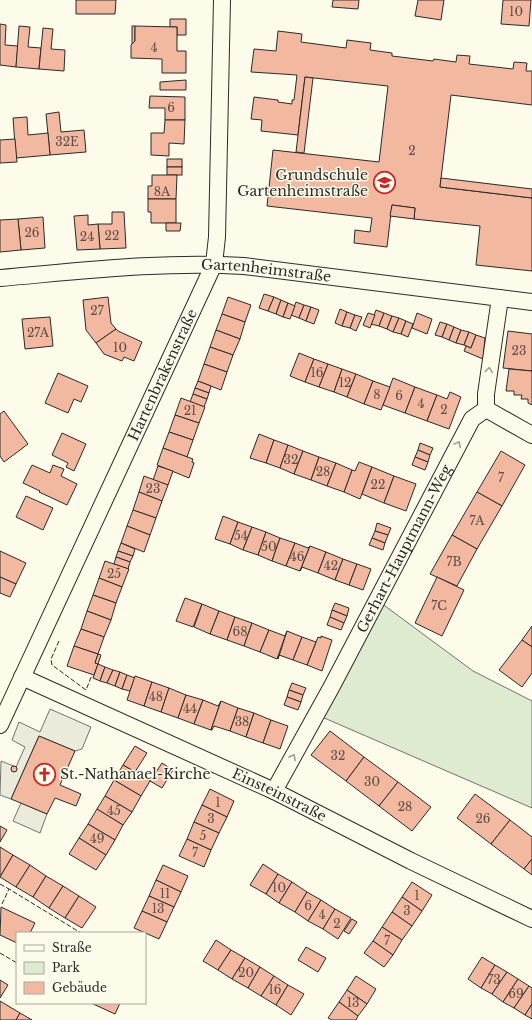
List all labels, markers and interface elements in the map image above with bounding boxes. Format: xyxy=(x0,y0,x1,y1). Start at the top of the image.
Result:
house number: 10 xyxy=(509,4,523,19)
house number: 4 xyxy=(150,40,158,55)
house number: 6 xyxy=(167,100,175,115)
house number: 32E xyxy=(55,134,79,149)
house number: 2 xyxy=(408,143,416,158)
place label: Grundschule Gartenheimstraße xyxy=(237,166,368,200)
school or university icon: Grundschule Gartenheimstraße xyxy=(371,170,397,196)
house number: 8A xyxy=(154,184,171,199)
house number: 26 xyxy=(24,225,40,240)
house number: 22 xyxy=(105,228,119,243)
house number: 24 xyxy=(80,229,94,244)
street label: Gartenheimstraße xyxy=(201,256,332,286)
house number: 27 xyxy=(90,303,105,318)
street label: Hartenbrakenstraße xyxy=(124,306,201,444)
house number: 27A xyxy=(27,325,50,340)
house number: 10 xyxy=(113,340,127,355)
house number: 23 xyxy=(512,343,526,358)
house number: 16 xyxy=(310,365,324,380)
one-way arrow xyxy=(484,367,493,373)
house number: 12 xyxy=(339,375,351,390)
house number: 8 xyxy=(373,387,381,402)
house number: 6 xyxy=(395,388,403,403)
house number: 4 xyxy=(417,396,425,411)
house number: 2 xyxy=(440,402,448,417)
house number: 21 xyxy=(184,403,196,418)
one-way arrow xyxy=(454,441,461,448)
house number: 32 xyxy=(284,452,298,467)
street label: Gerhart-Hauptmann-Weg xyxy=(353,461,456,636)
house number: 28 xyxy=(316,464,330,479)
house number: 7 xyxy=(498,470,505,485)
house number: 22 xyxy=(371,477,385,492)
house number: 23 xyxy=(146,481,160,496)
house number: 7A xyxy=(470,513,485,528)
house number: 54 xyxy=(234,528,248,543)
house number: 50 xyxy=(261,539,277,554)
house number: 46 xyxy=(290,549,305,564)
house number: 7B xyxy=(446,554,462,569)
house number: 42 xyxy=(324,558,338,573)
house number: 25 xyxy=(107,566,121,581)
house number: 7C xyxy=(431,598,447,613)
house number: 68 xyxy=(233,624,248,639)
house number: 48 xyxy=(149,689,163,704)
house number: 44 xyxy=(183,701,197,716)
house number: 38 xyxy=(235,714,249,729)
house number: 32 xyxy=(331,748,345,763)
one-way arrow xyxy=(288,754,295,761)
church icon: St.-Nathanael-Kirche xyxy=(31,761,57,787)
street label: Einsteinstraße xyxy=(229,764,329,825)
place label: St.-Nathanael-Kirche xyxy=(60,765,211,783)
house number: 30 xyxy=(364,774,380,789)
house number: 1 xyxy=(215,795,221,810)
house number: 28 xyxy=(398,799,412,814)
house number: 45 xyxy=(107,803,121,818)
house number: 3 xyxy=(207,811,215,826)
house number: 26 xyxy=(475,811,491,826)
house number: 5 xyxy=(200,828,207,843)
house number: 49 xyxy=(90,831,104,846)
house number: 7 xyxy=(192,845,199,860)
house number: 10 xyxy=(272,880,286,895)
house number: 11 xyxy=(160,886,170,901)
house number: 1 xyxy=(414,888,420,903)
house number: 6 xyxy=(304,898,312,913)
house number: 13 xyxy=(152,901,164,916)
house number: 3 xyxy=(403,903,411,918)
house number: 4 xyxy=(318,907,326,922)
house number: 2 xyxy=(333,916,341,931)
legend xyxy=(16,932,146,1004)
house number: 7 xyxy=(384,933,391,948)
text: Straße xyxy=(52,940,92,955)
text: Park xyxy=(52,960,80,975)
house number: 20 xyxy=(238,965,254,980)
house number: 73 xyxy=(487,972,501,987)
text: Gebäude xyxy=(52,980,107,995)
house number: 16 xyxy=(268,982,282,997)
house number: 69 xyxy=(508,986,524,1001)
house number: 13 xyxy=(347,995,359,1010)

